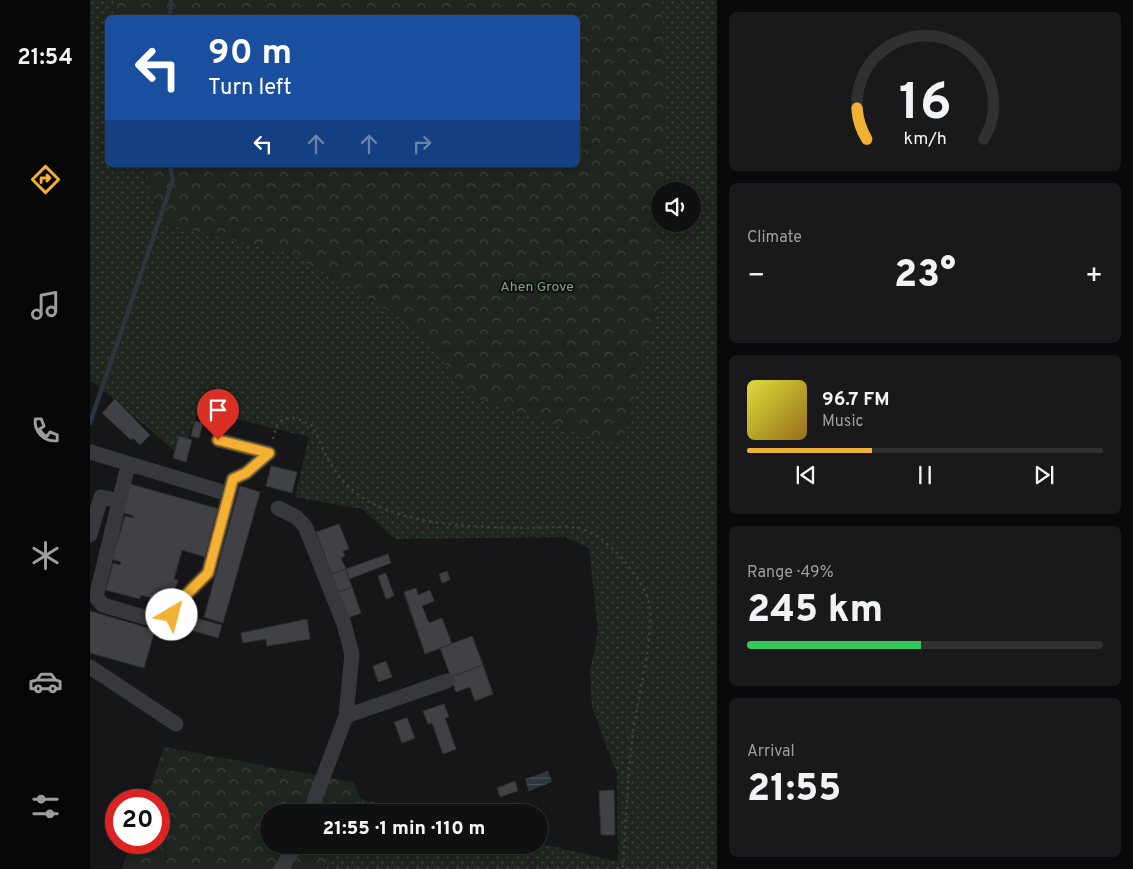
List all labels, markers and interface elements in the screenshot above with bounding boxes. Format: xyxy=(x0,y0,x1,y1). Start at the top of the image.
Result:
text: 90 m xyxy=(208,32,292,76)
icon: left xyxy=(125,35,190,100)
text: 21:54 xyxy=(17,45,73,72)
text: 16 xyxy=(899,72,951,138)
text: Turn left xyxy=(208,75,291,102)
text: km/h xyxy=(903,128,947,151)
icon: left xyxy=(249,130,277,158)
icon: ahead xyxy=(302,130,330,158)
icon: ahead xyxy=(355,130,383,158)
icon: right xyxy=(408,130,436,158)
icon: directions xyxy=(28,162,63,197)
map controls xyxy=(651,182,701,232)
button: sound xyxy=(651,182,701,232)
text: Climate xyxy=(747,228,802,248)
text: 23° xyxy=(894,252,956,301)
text: − xyxy=(747,259,765,295)
text: + xyxy=(1085,259,1103,295)
park label: Ahen Grove xyxy=(500,279,574,296)
icon: music xyxy=(28,288,63,323)
text: 96.7 FM xyxy=(822,388,890,412)
pin xyxy=(197,389,239,440)
icon: arrive xyxy=(204,396,232,424)
text: Music xyxy=(822,412,863,432)
icon: phone xyxy=(28,413,63,448)
icon: previous xyxy=(792,461,820,489)
icon: pause xyxy=(911,461,939,489)
icon: next xyxy=(1030,461,1058,489)
icon: climate xyxy=(28,538,63,573)
text: Range · 49% xyxy=(747,563,834,583)
text: 245 km xyxy=(747,587,883,636)
position arrow xyxy=(145,588,197,640)
icon: car xyxy=(28,664,63,699)
text: Arrival xyxy=(747,742,795,762)
text: 21:55 xyxy=(747,766,841,815)
icon: filters xyxy=(28,789,63,824)
speed limit sign: 20 xyxy=(105,789,170,854)
text: 21:55 · 1 min · 110 m xyxy=(323,817,485,841)

